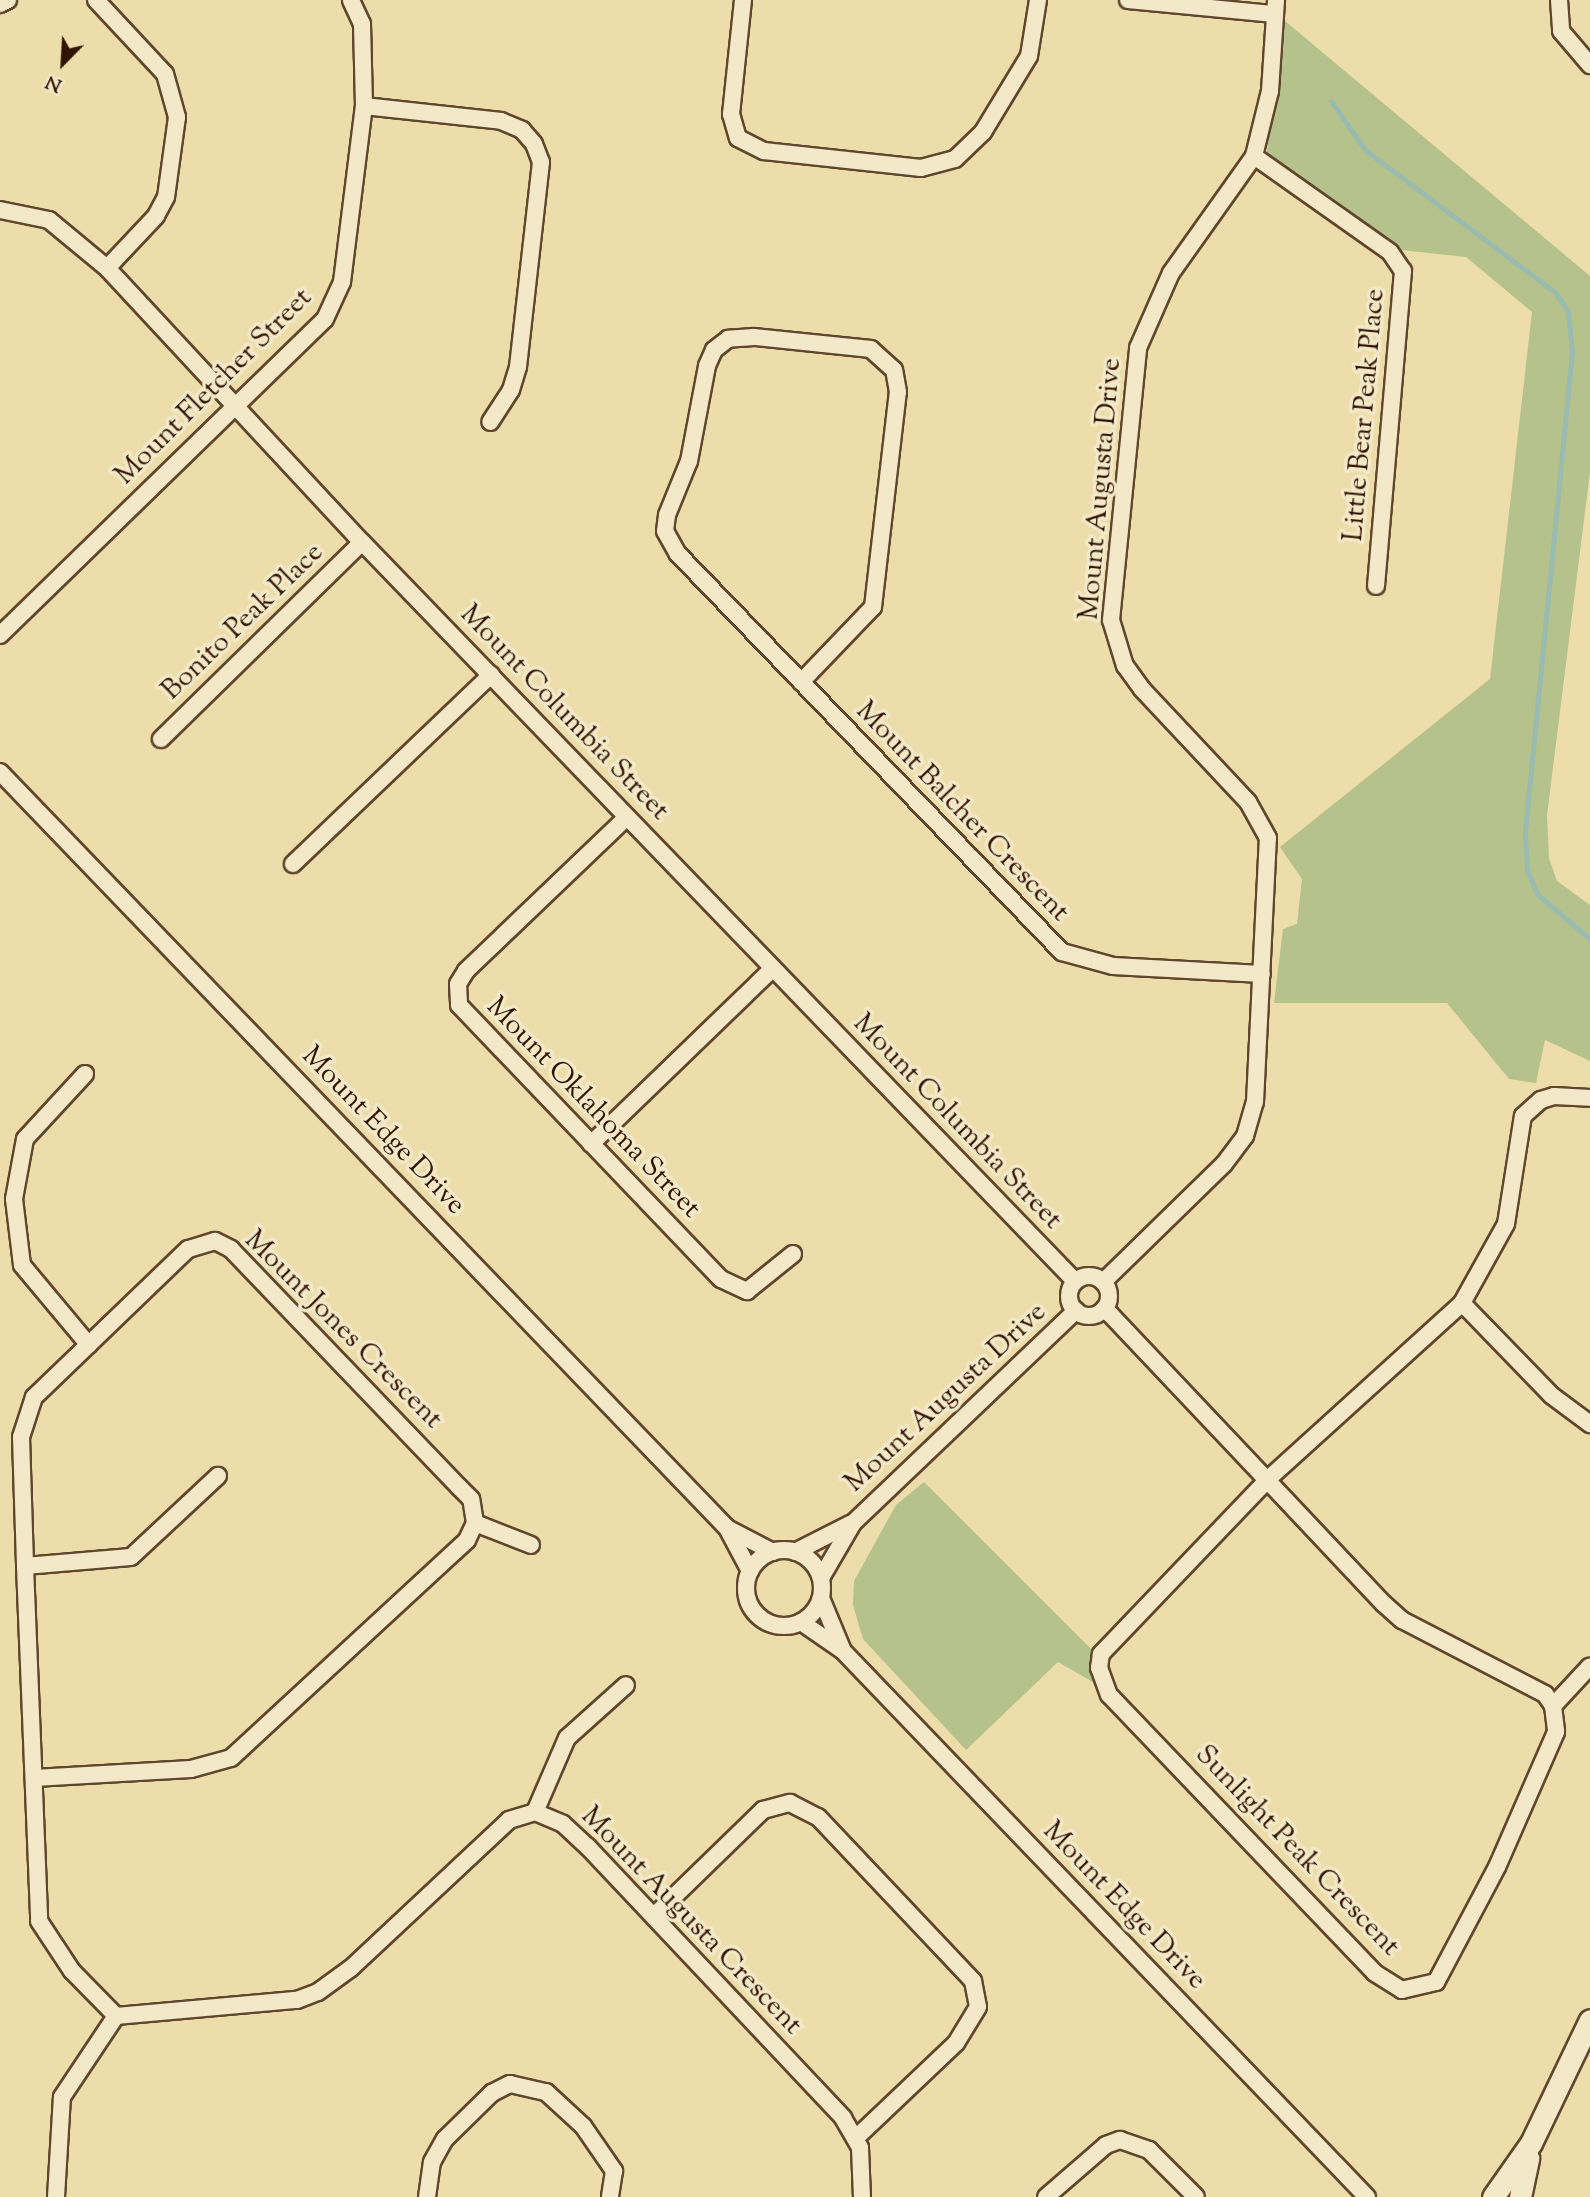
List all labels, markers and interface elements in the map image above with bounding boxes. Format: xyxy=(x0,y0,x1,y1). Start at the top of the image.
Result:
north arrow xyxy=(28,28,98,98)
text: N xyxy=(42,67,67,98)
street label: Mount Fletcher Street xyxy=(109,282,319,492)
street label: Little Bear Peak Place xyxy=(1337,287,1393,543)
street label: Mount Augusta Drive xyxy=(1073,356,1129,622)
street label: Bonito Peak Place xyxy=(155,536,331,708)
street label: Mount Columbia Street xyxy=(452,598,676,828)
street label: Mount Balcher Crescent xyxy=(848,695,1076,929)
street label: Mount Oklahoma Street xyxy=(479,991,707,1225)
street label: Mount Columbia Street xyxy=(845,1007,1069,1237)
street label: Mount Edge Drive xyxy=(294,1040,472,1222)
street label: Mount Jones Crescent xyxy=(237,1224,449,1436)
street label: Mount Augusta Drive xyxy=(838,1296,1054,1500)
street label: Sunlight Peak Crescent xyxy=(1188,1738,1406,1964)
street label: Mount Augusta Crescent xyxy=(573,1800,809,2042)
street label: Mount Edge Drive xyxy=(1035,1815,1213,1997)

